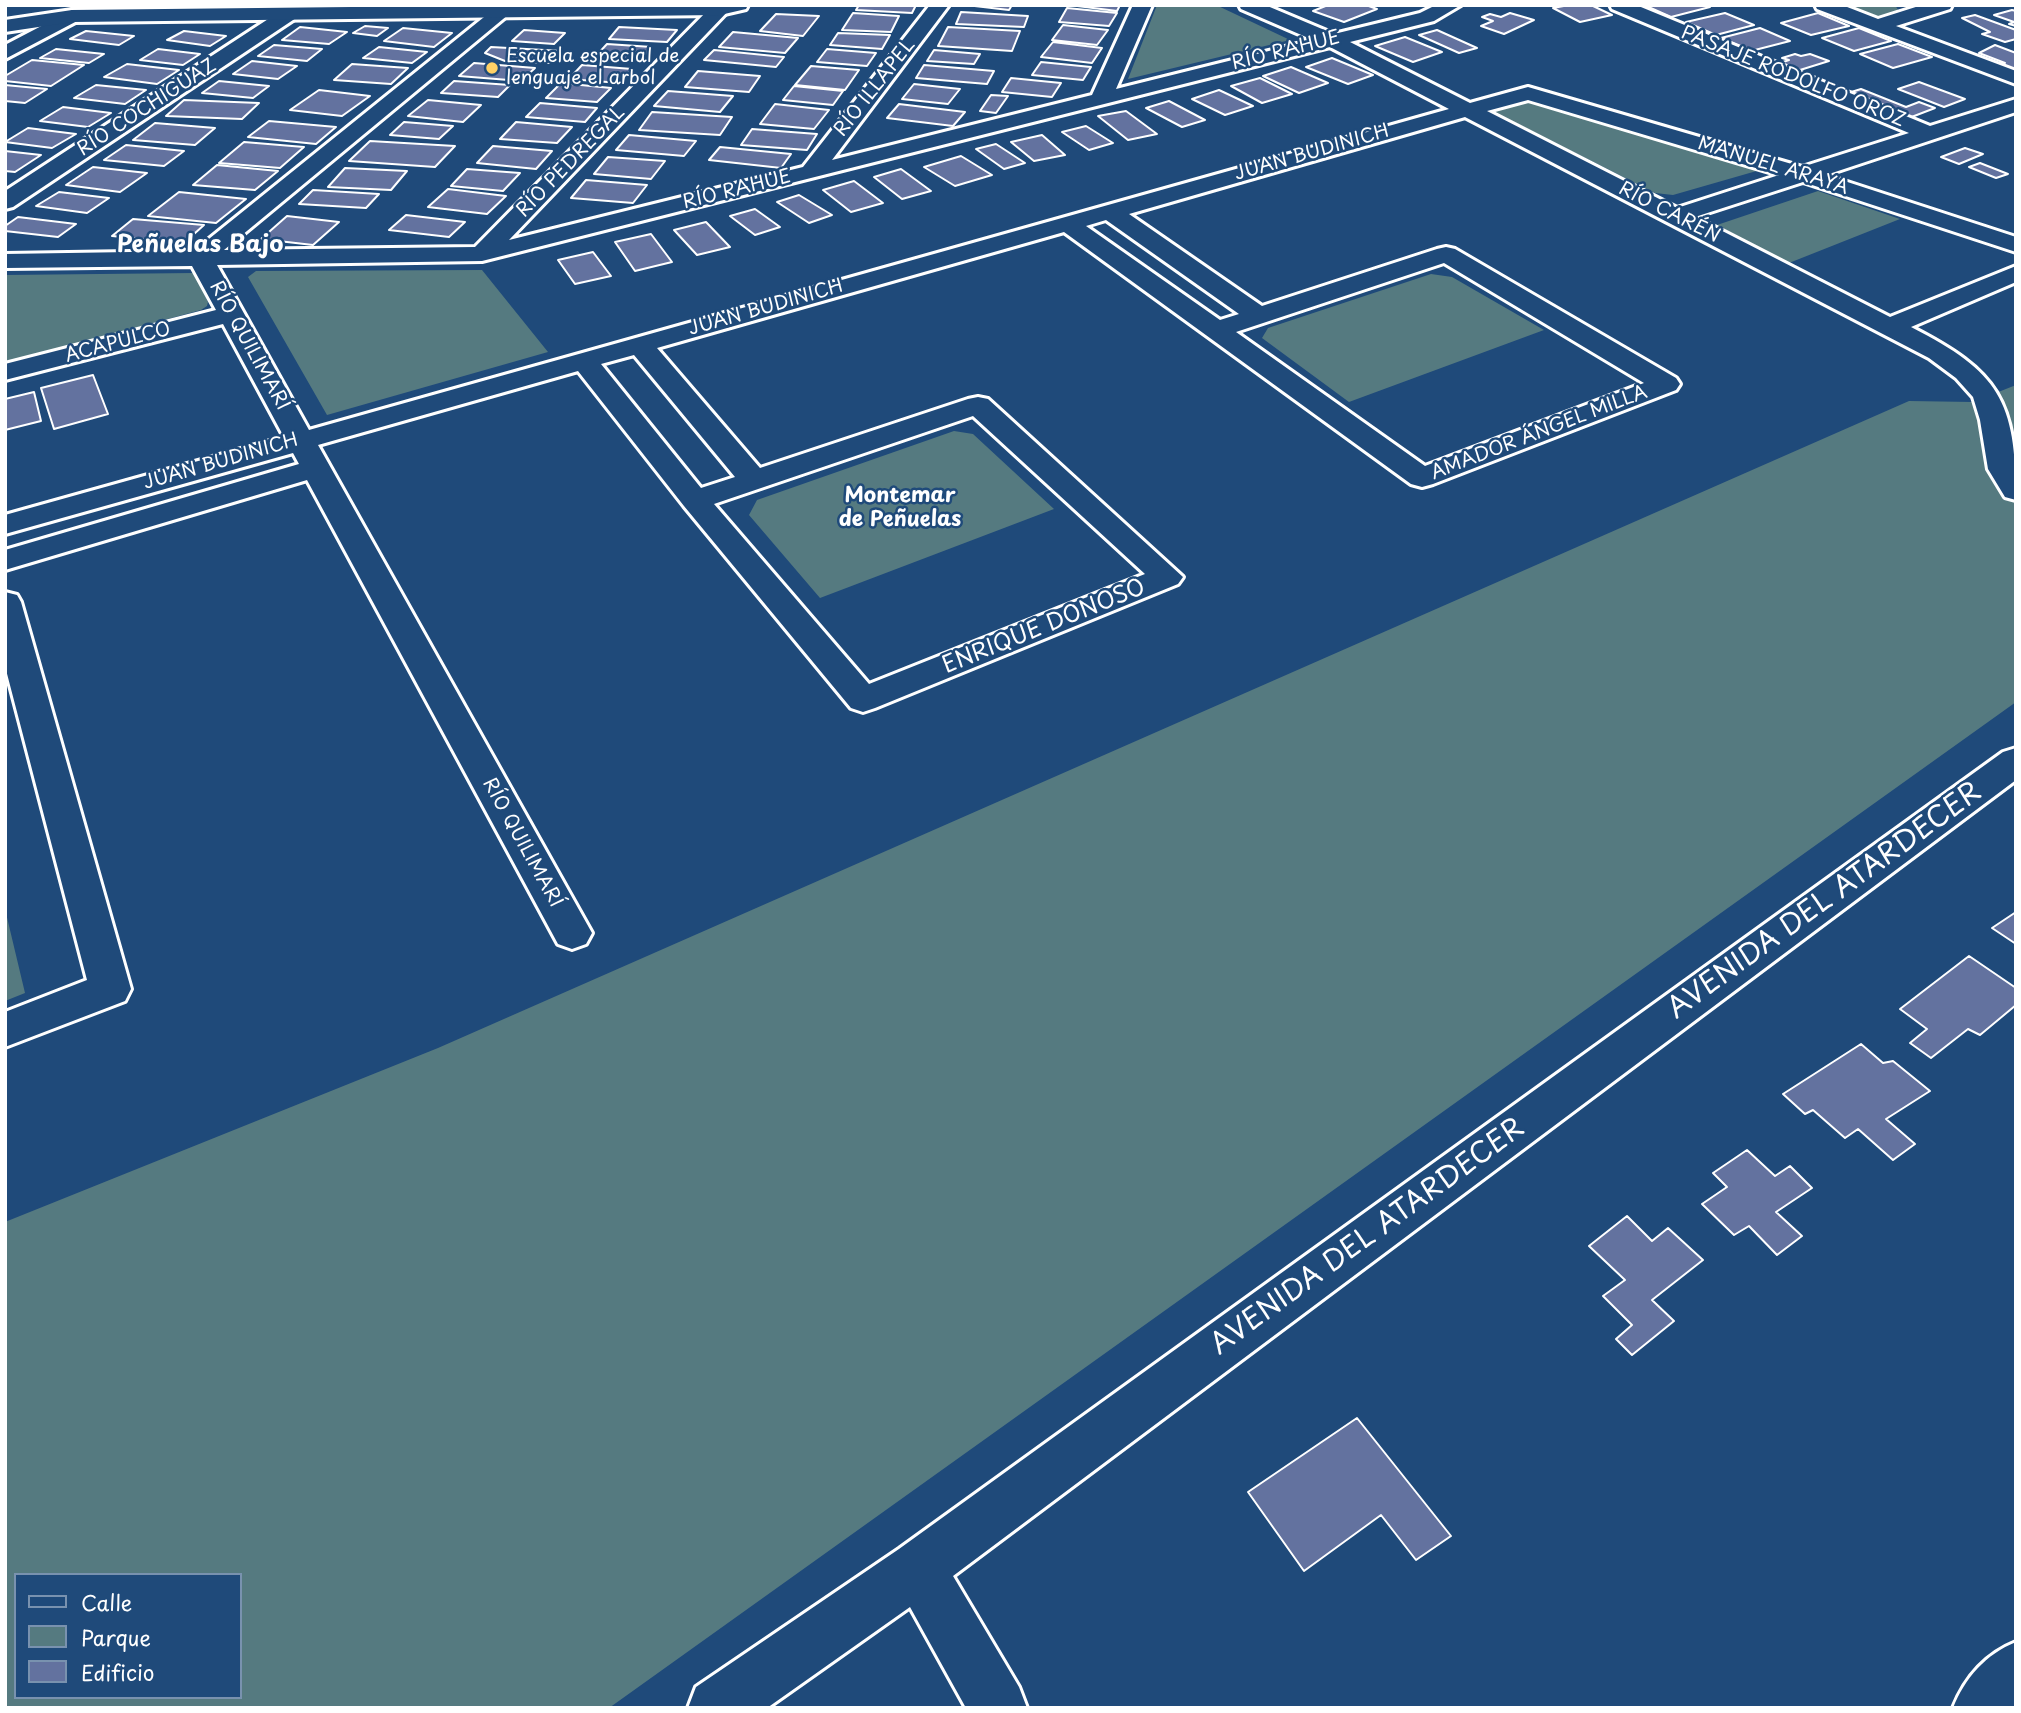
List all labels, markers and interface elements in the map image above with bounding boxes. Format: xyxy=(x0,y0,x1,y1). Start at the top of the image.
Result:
street label: PASAJE RODOLFO OROZ xyxy=(1678,22,1908,132)
street label: RÍO RAHUE xyxy=(1230,27,1342,75)
street label: RÍO ILLAPEL xyxy=(830,35,920,141)
place label: Escuela especial de lenguaje el arbol xyxy=(506,46,679,90)
street label: RÍO COCHIGUAZ xyxy=(73,55,221,161)
marker: Escuela especial de lenguaje el arbol xyxy=(484,60,500,76)
street label: RÍO PEDREGAL xyxy=(512,102,630,222)
street label: JUAN BUDINICH xyxy=(1232,120,1392,186)
street label: MANUEL ARAYA xyxy=(1695,132,1851,200)
street label: RÍO RAHUE xyxy=(681,166,793,214)
street label: RÍO CARÉN xyxy=(1615,178,1723,248)
district label: Peñuelas Bajo xyxy=(117,231,283,259)
street label: JUAN BUDINICH xyxy=(686,275,846,341)
street label: RÍO QUILIMARÍ xyxy=(204,277,294,415)
street label: ACAPULCO xyxy=(63,318,173,368)
street label: AMADOR ÁNGEL MILLA xyxy=(1427,381,1651,485)
street label: JUAN BUDINICH xyxy=(141,429,301,495)
district label: Montemar de Peñuelas xyxy=(839,483,961,533)
street label: ENRIQUE DONOSO xyxy=(939,574,1149,680)
street label: RÍO QUILIMARÍ xyxy=(477,774,567,912)
street label: AVENIDA DEL ATARDECER xyxy=(1661,776,1989,1026)
street label: AVENIDA DEL ATARDECER xyxy=(1204,1112,1532,1362)
legend xyxy=(14,1573,242,1699)
text: Calle xyxy=(81,1586,132,1618)
text: Parque xyxy=(81,1621,151,1653)
text: Edificio xyxy=(81,1656,154,1688)

